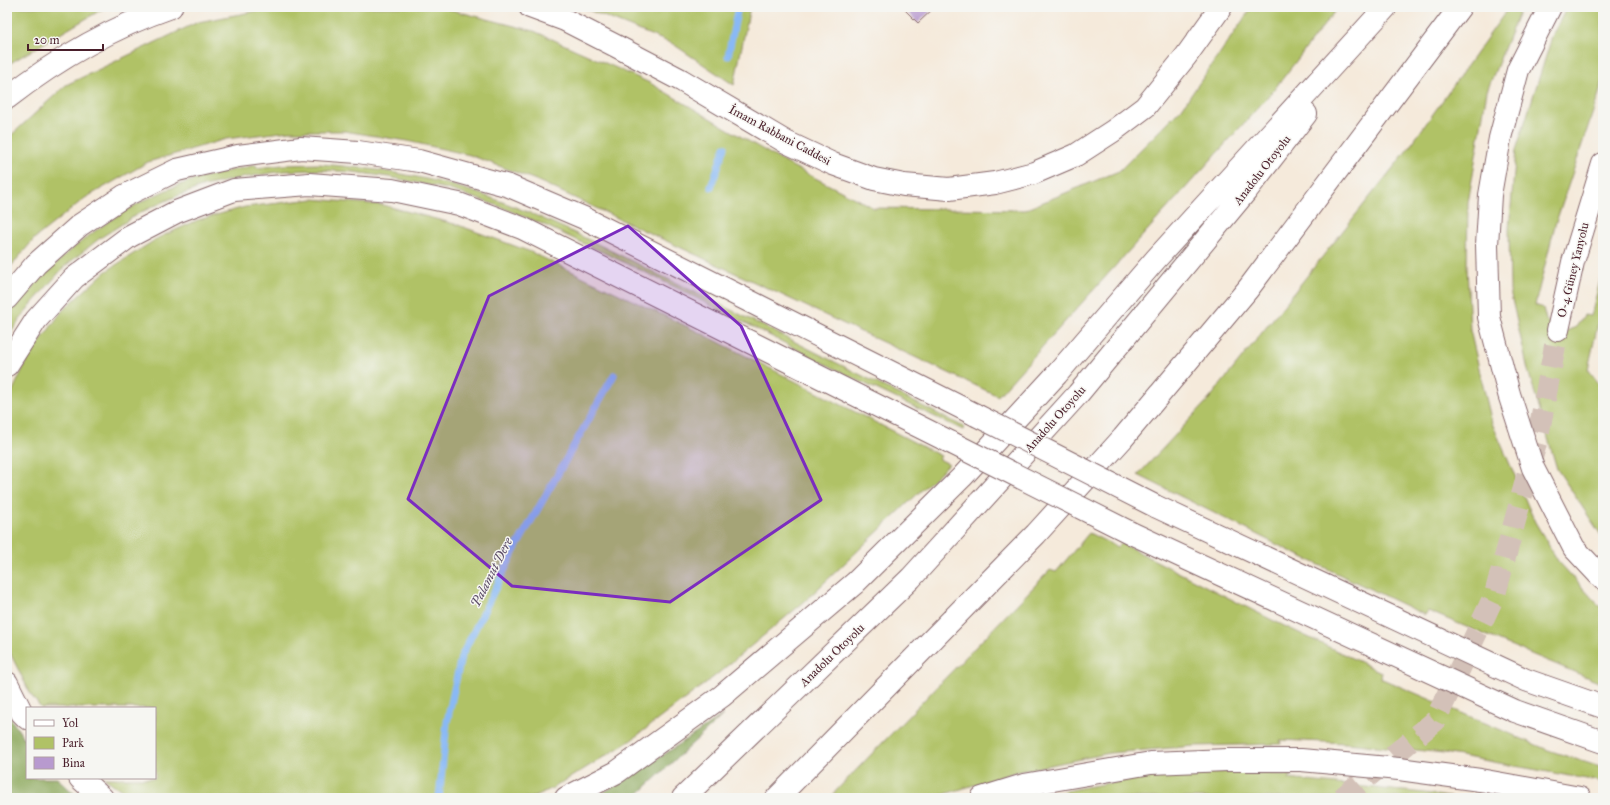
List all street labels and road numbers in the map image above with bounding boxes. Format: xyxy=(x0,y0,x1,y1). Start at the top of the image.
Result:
street label: İmam Rabbani Caddesi xyxy=(727,101,834,168)
street label: Anadolu Otoyolu xyxy=(1230,132,1294,208)
street label: O-4 Güney Yanyolu xyxy=(1554,220,1592,319)
street label: Anadolu Otoyolu xyxy=(1021,382,1089,456)
street label: Anadolu Otoyolu xyxy=(796,620,868,690)

